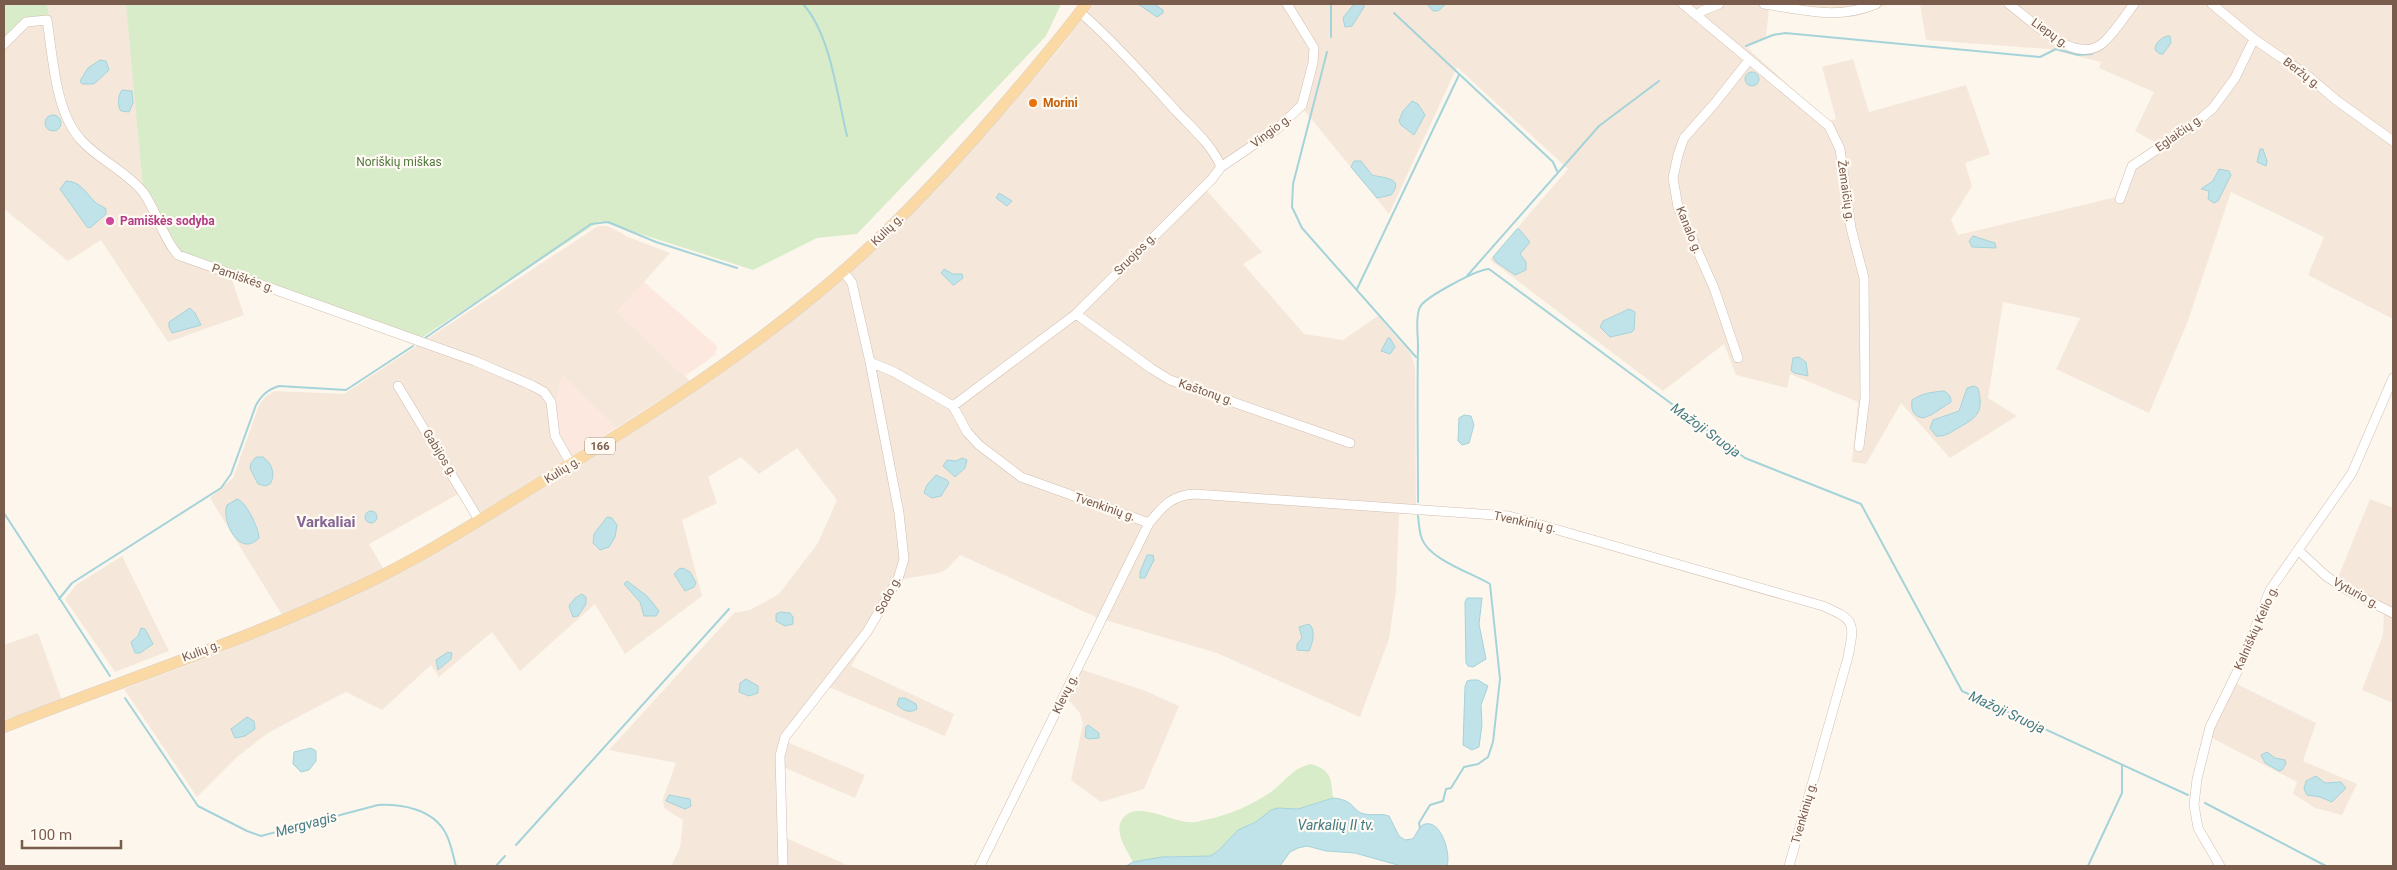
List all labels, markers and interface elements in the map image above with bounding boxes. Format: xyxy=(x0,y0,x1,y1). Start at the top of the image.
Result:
street label: Liepų g. xyxy=(2029,15,2071,51)
street label: Beržų g. xyxy=(2280,54,2324,92)
place label: Morini xyxy=(1043,96,1078,110)
marker: Morini xyxy=(1027,97,1039,109)
street label: Vingio g. xyxy=(1248,111,1294,151)
street label: Eglaičių g. xyxy=(2153,112,2205,154)
park label: Noriškių miškas xyxy=(356,155,442,169)
street label: Žemaičių g. xyxy=(1835,159,1858,223)
street label: Kanalo g. xyxy=(1673,204,1705,256)
street label: Kulių g. xyxy=(868,211,906,249)
place label: Pamiškės sodyba xyxy=(120,214,215,228)
marker: Pamiškės sodyba xyxy=(104,215,116,227)
street label: Sruojos g. xyxy=(1111,230,1159,278)
street label: Pamiškės g. xyxy=(210,261,276,295)
street label: Kaštonų g. xyxy=(1177,376,1235,408)
water label: Mažoji Sruoja xyxy=(1668,399,1744,461)
street label: Gabijos g. xyxy=(420,427,460,479)
road number: 166 xyxy=(585,438,615,454)
street label: Kulių g. xyxy=(542,454,582,486)
street label: Tvenkinių g. xyxy=(1073,490,1137,524)
street label: Tvenkinių g. xyxy=(1492,509,1558,535)
district label: Varkaliai xyxy=(297,513,356,531)
street label: Sodo g. xyxy=(872,574,904,616)
street label: Vyturio g. xyxy=(2331,575,2381,611)
street label: Kalniškių Kelio g. xyxy=(2231,584,2281,672)
street label: Kulių g. xyxy=(180,637,222,665)
street label: Klevų g. xyxy=(1049,672,1081,716)
water label: Mažoji Sruoja xyxy=(1966,687,2048,737)
street label: Tvenkinių g. xyxy=(1789,781,1819,845)
water label: Mergvagis xyxy=(274,808,338,840)
water label: Varkalių II tv. xyxy=(1298,817,1374,833)
scale bar xyxy=(22,818,121,850)
text: 100 m xyxy=(30,826,72,844)

